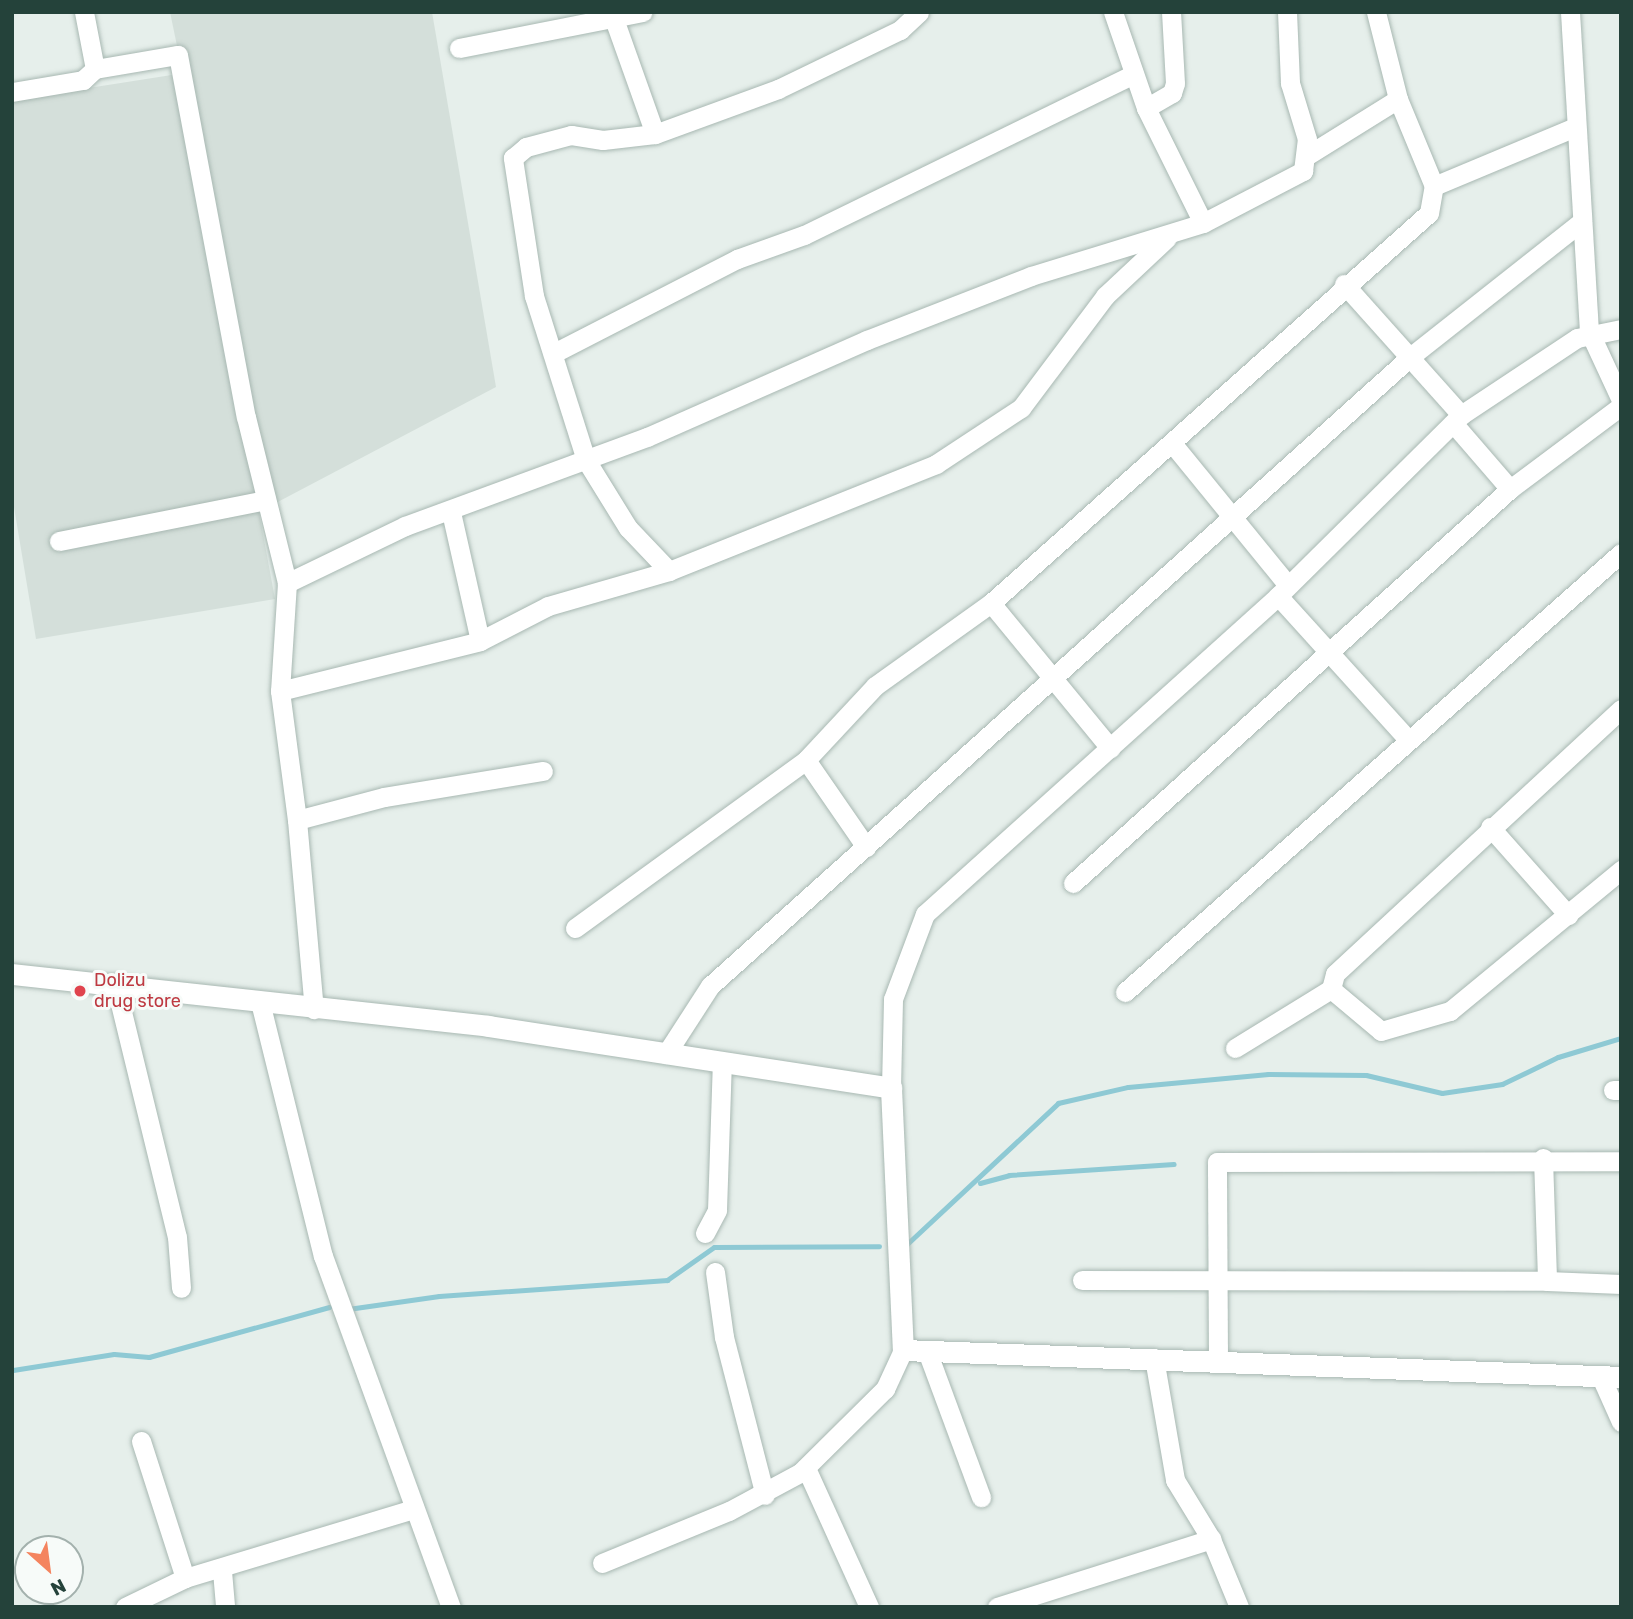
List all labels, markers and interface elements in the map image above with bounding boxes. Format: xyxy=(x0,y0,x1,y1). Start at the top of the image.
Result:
place label: Dolizu drug store xyxy=(94,970,181,1012)
marker: Dolizu drug store xyxy=(72,983,88,999)
north arrow xyxy=(14,1535,84,1605)
text: N xyxy=(47,1574,70,1601)

